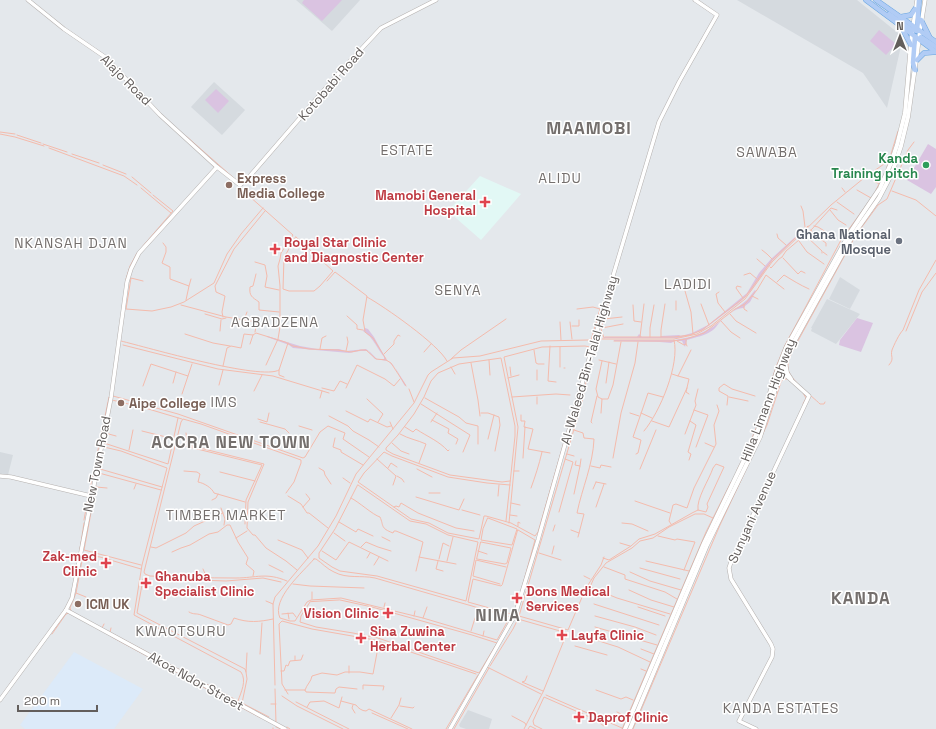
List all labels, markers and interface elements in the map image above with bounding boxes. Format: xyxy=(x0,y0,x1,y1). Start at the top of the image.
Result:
north arrow xyxy=(880,16,920,56)
text: N xyxy=(896,19,904,33)
street label: Kotobabi Road xyxy=(294,44,368,124)
street label: Alajo Road xyxy=(97,51,155,109)
district label: MAAMOBI xyxy=(546,117,632,139)
district label: ESTATE xyxy=(380,141,434,159)
district label: SAWABA xyxy=(736,143,798,161)
place label: Kanda Training pitch xyxy=(831,150,918,182)
marker: Kanda Training pitch xyxy=(921,160,931,170)
district label: ALIDU xyxy=(538,169,582,187)
place label: Express Media College xyxy=(237,170,325,202)
marker: Express Media College xyxy=(224,180,234,190)
place label: Mamobi General Hospital xyxy=(375,187,476,219)
marker: Mamobi General Hospital xyxy=(479,196,491,208)
place label: Ghana National Mosque xyxy=(796,226,891,258)
district label: NKANSAH DJAN xyxy=(14,234,128,252)
place label: Royal Star Clinic and Diagnostic Center xyxy=(284,234,424,266)
marker: Ghana National Mosque xyxy=(894,236,904,246)
marker: Royal Star Clinic and Diagnostic Center xyxy=(269,243,281,255)
street label: Al-Waleed Bin-Talal Highway xyxy=(557,273,621,447)
district label: LADIDI xyxy=(664,275,712,293)
district label: SENYA xyxy=(434,281,482,299)
district label: AGBADZENA xyxy=(231,313,319,331)
street label: Hilla Limann Highway xyxy=(737,336,799,464)
district label: IMS xyxy=(210,393,238,411)
place label: Aipe College xyxy=(129,395,206,412)
marker: Aipe College xyxy=(116,398,126,408)
street label: New Town Road xyxy=(79,415,115,513)
district label: ACCRA NEW TOWN xyxy=(151,431,311,453)
street label: Sunyani Avenue xyxy=(724,468,780,566)
district label: TIMBER MARKET xyxy=(166,506,286,524)
place label: Zak-med Clinic xyxy=(43,548,97,580)
marker: Zak-med Clinic xyxy=(100,557,112,569)
place label: Ghanuba Specialist Clinic xyxy=(155,568,255,600)
marker: Ghanuba Specialist Clinic xyxy=(140,577,152,589)
place label: Dons Medical Services xyxy=(526,583,610,615)
district label: KANDA xyxy=(831,587,891,609)
marker: Dons Medical Services xyxy=(511,592,523,604)
place label: ICM UK xyxy=(86,596,130,613)
marker: ICM UK xyxy=(73,599,83,609)
district label: NIMA xyxy=(475,604,521,626)
place label: Vision Clinic xyxy=(304,605,379,622)
marker: Vision Clinic xyxy=(382,607,394,619)
district label: KWAOTSURU xyxy=(135,622,227,640)
place label: Sina Zuwina Herbal Center xyxy=(370,623,456,655)
place label: Layfa Clinic xyxy=(571,627,645,644)
marker: Layfa Clinic xyxy=(556,629,568,641)
marker: Sina Zuwina Herbal Center xyxy=(355,632,367,644)
street label: Akoa Ndor Street xyxy=(145,648,247,714)
scale bar xyxy=(18,687,97,713)
text: 200 m xyxy=(24,693,60,709)
district label: KANDA ESTATES xyxy=(723,699,839,717)
place label: Daprof Clinic xyxy=(588,709,669,726)
marker: Daprof Clinic xyxy=(573,711,585,723)

